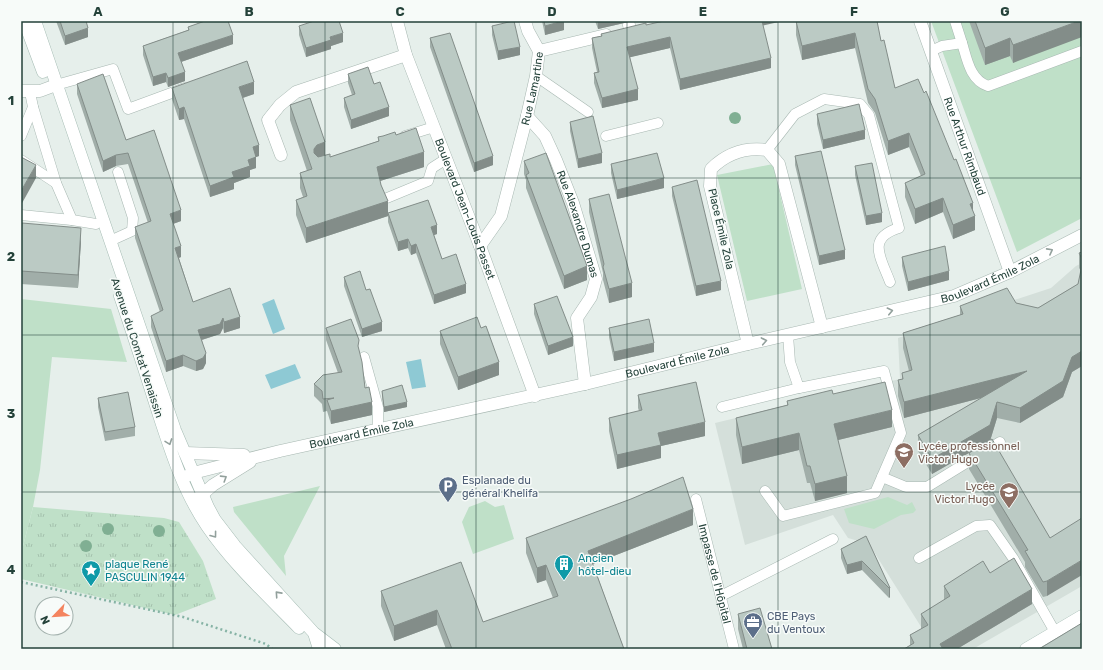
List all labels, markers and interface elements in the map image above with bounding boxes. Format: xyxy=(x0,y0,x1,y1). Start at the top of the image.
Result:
text: A xyxy=(93,4,103,19)
text: B xyxy=(244,4,254,19)
text: C xyxy=(395,4,405,19)
text: D xyxy=(547,4,557,19)
text: E xyxy=(699,4,707,19)
text: F xyxy=(850,4,858,19)
text: G xyxy=(1000,4,1010,19)
street label: Rue Lamartine xyxy=(518,51,545,127)
text: 1 xyxy=(8,93,14,108)
street label: Rue Arthur Rimbaud xyxy=(941,95,989,197)
street label: Boulevard Jean-Louis Passet xyxy=(432,136,498,282)
street label: Rue Alexandre Dumas xyxy=(554,168,602,280)
street label: Place Émile Zola xyxy=(705,187,737,271)
one-way arrow xyxy=(1046,248,1054,255)
text: 2 xyxy=(7,249,15,264)
street label: Boulevard Émile Zola xyxy=(939,252,1041,305)
street label: Avenue du Comtat Venaissin xyxy=(108,276,166,420)
one-way arrow xyxy=(886,307,893,316)
one-way arrow xyxy=(761,337,767,345)
street label: Boulevard Émile Zola xyxy=(624,342,731,380)
text: 3 xyxy=(7,406,16,421)
street label: Boulevard Émile Zola xyxy=(308,415,415,451)
one-way arrow xyxy=(164,438,172,445)
place label: Lycée professionnel Victor Hugo xyxy=(918,440,1020,466)
school or university icon: Lycée professionnel Victor Hugo xyxy=(893,441,915,469)
place label: Esplanade du général Khelifa xyxy=(462,474,538,500)
one-way arrow xyxy=(220,475,227,483)
parking icon: Esplanade du général Khelifa xyxy=(437,475,459,503)
place label: Lycée Victor Hugo xyxy=(934,480,995,506)
school or university icon: Lycée Victor Hugo xyxy=(998,481,1020,509)
street label: Impasse de l'Hôpital xyxy=(696,522,734,625)
one-way arrow xyxy=(210,531,217,538)
place label: Ancien hôtel-dieu xyxy=(578,552,631,578)
building icon: Ancien hôtel-dieu xyxy=(553,553,575,581)
place label: plaque René PASCULIN 1944 xyxy=(105,558,185,584)
place icon: plaque René PASCULIN 1944 xyxy=(80,559,102,587)
text: 4 xyxy=(7,562,16,577)
one-way arrow xyxy=(276,591,283,599)
north arrow xyxy=(34,596,74,636)
place label: CBE Pays du Ventoux xyxy=(767,610,825,636)
office icon: CBE Pays du Ventoux xyxy=(742,611,764,639)
text: N xyxy=(38,614,53,626)

